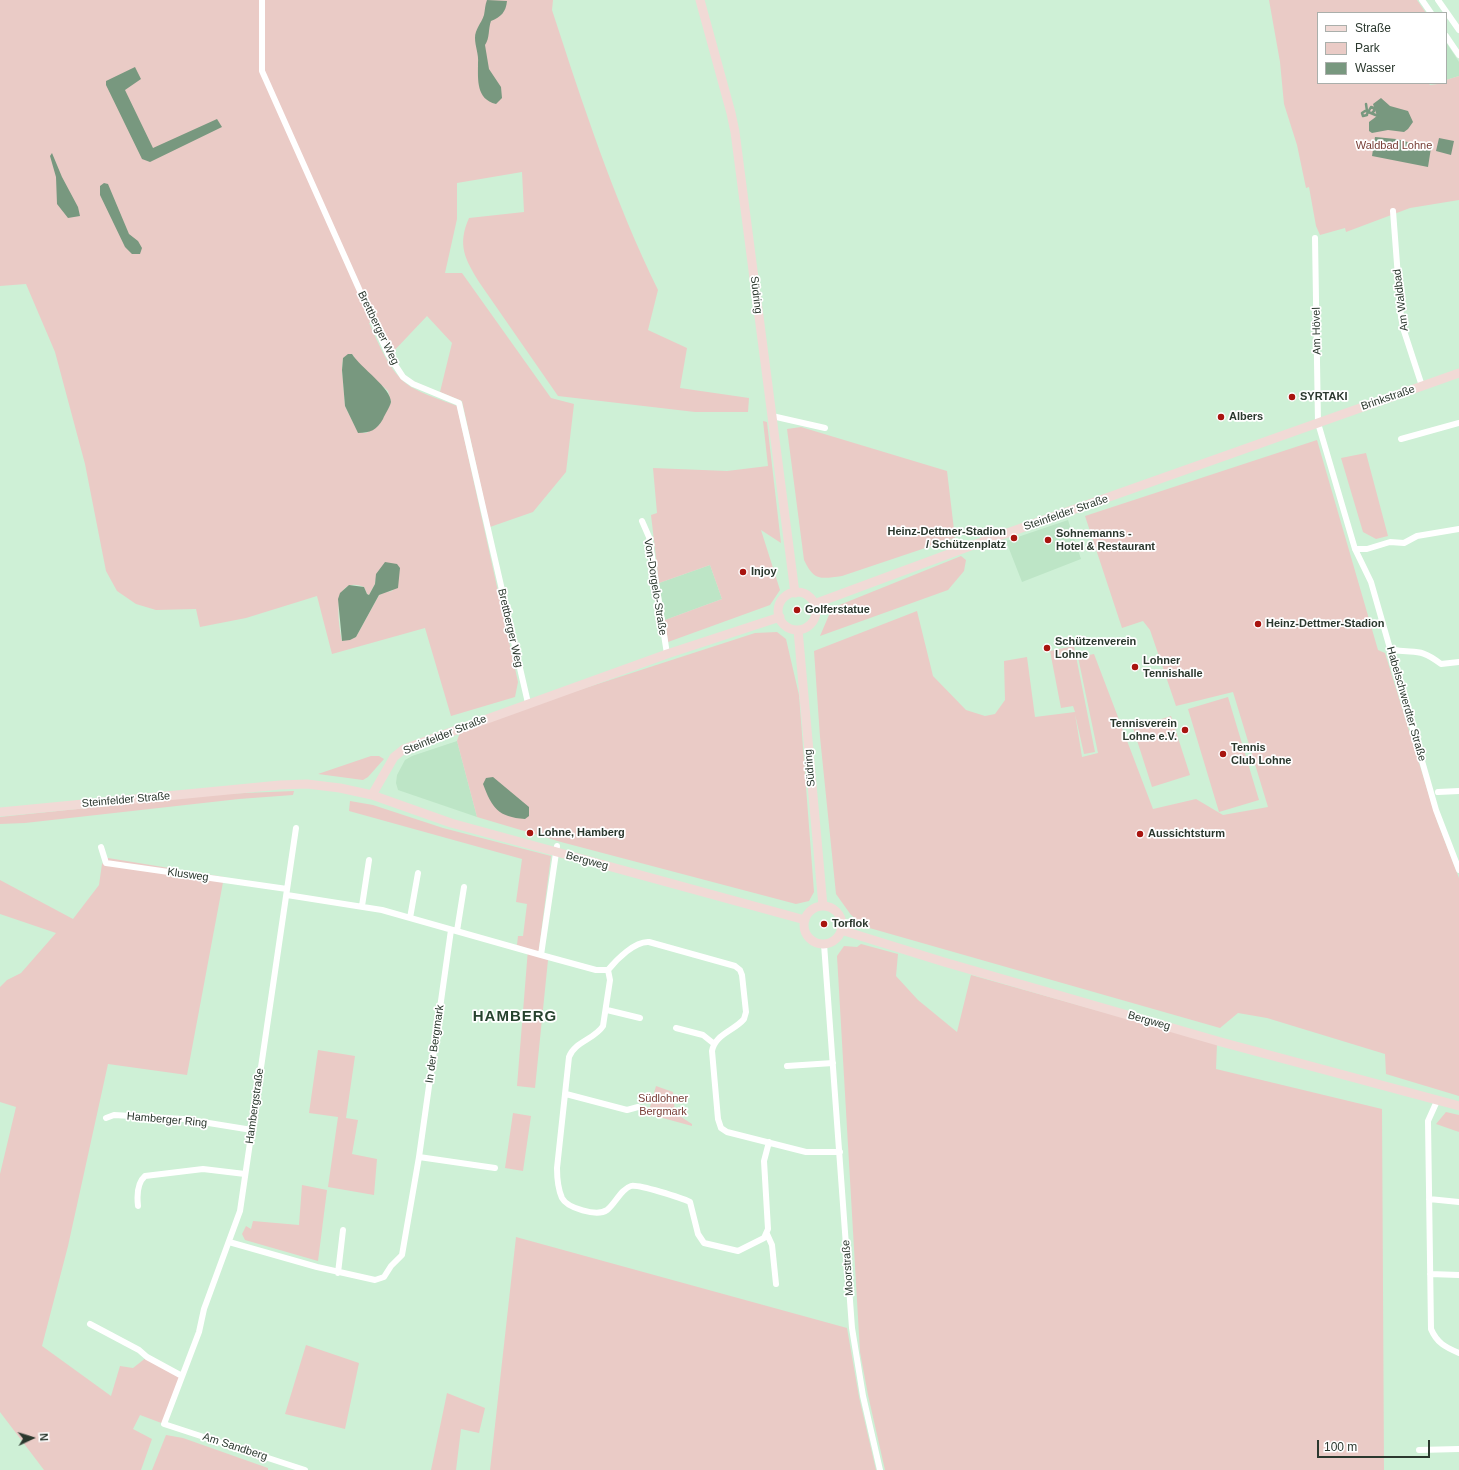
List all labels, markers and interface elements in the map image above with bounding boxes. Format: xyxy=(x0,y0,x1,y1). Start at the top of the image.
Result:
legend xyxy=(1317,12,1447,84)
text: Straße xyxy=(1355,21,1391,35)
text: Park xyxy=(1355,41,1380,55)
text: Wasser xyxy=(1355,61,1395,75)
park label: Waldbad Lohne xyxy=(1356,139,1432,153)
street label: Am Waldbad xyxy=(1391,268,1411,332)
street label: Südring xyxy=(747,275,765,315)
street label: Brettberger Weg xyxy=(354,289,402,367)
street label: Am Hövel xyxy=(1310,307,1324,355)
street label: Brinkstraße xyxy=(1359,383,1417,413)
place label: SYRTAKI xyxy=(1300,390,1347,404)
marker: SYRTAKI xyxy=(1287,392,1297,402)
place label: Albers xyxy=(1229,410,1263,424)
marker: Albers xyxy=(1216,412,1226,422)
street label: Steinfelder Straße xyxy=(1022,492,1110,534)
place label: Heinz-Dettmer-Stadion / Schützenplatz xyxy=(887,525,1006,551)
place label: Sohnemanns - Hotel & Restaurant xyxy=(1056,527,1155,553)
marker: Heinz-Dettmer-Stadion / Schützenplatz xyxy=(1009,533,1019,543)
marker: Sohnemanns - Hotel & Restaurant xyxy=(1043,535,1053,545)
street label: Von-Dorgelo-Straße xyxy=(641,538,669,636)
place label: Injoy xyxy=(751,565,777,579)
marker: Injoy xyxy=(738,567,748,577)
street label: Brettberger Weg xyxy=(495,587,525,669)
place label: Golferstatue xyxy=(805,603,870,617)
marker: Golferstatue xyxy=(792,605,802,615)
place label: Heinz-Dettmer-Stadion xyxy=(1266,617,1385,631)
marker: Heinz-Dettmer-Stadion xyxy=(1253,619,1263,629)
place label: Schützenverein Lohne xyxy=(1055,635,1136,661)
marker: Schützenverein Lohne xyxy=(1042,643,1052,653)
street label: Habelschwerdter Straße xyxy=(1383,645,1429,763)
place label: Lohner Tennishalle xyxy=(1143,654,1203,680)
marker: Lohner Tennishalle xyxy=(1130,662,1140,672)
street label: Steinfelder Straße xyxy=(401,712,489,758)
place label: Tennisverein Lohne e.V. xyxy=(1110,717,1177,743)
marker: Tennisverein Lohne e.V. xyxy=(1180,725,1190,735)
place label: Tennis Club Lohne xyxy=(1231,741,1291,767)
street label: Südring xyxy=(802,749,818,787)
marker: Tennis Club Lohne xyxy=(1218,749,1228,759)
street label: Steinfelder Straße xyxy=(81,790,171,810)
place label: Lohne, Hamberg xyxy=(538,826,625,840)
place label: Aussichtsturm xyxy=(1148,827,1225,841)
marker: Lohne, Hamberg xyxy=(525,828,535,838)
marker: Aussichtsturm xyxy=(1135,829,1145,839)
street label: Bergweg xyxy=(564,849,610,873)
street label: Klusweg xyxy=(166,866,210,884)
place label: Torflok xyxy=(832,917,868,931)
marker: Torflok xyxy=(819,919,829,929)
street label: In der Bergmark xyxy=(423,1004,447,1084)
district label: HAMBERG xyxy=(473,1008,557,1026)
street label: Bergweg xyxy=(1126,1009,1172,1033)
street label: Hambergstraße xyxy=(243,1067,267,1145)
park label: Südlohner Bergmark xyxy=(638,1092,688,1118)
street label: Hamberger Ring xyxy=(126,1110,208,1130)
street label: Moorstraße xyxy=(839,1239,857,1297)
north arrow xyxy=(12,1418,52,1458)
street label: Am Sandberg xyxy=(201,1430,269,1464)
scale bar xyxy=(1319,1432,1432,1458)
text: N xyxy=(38,1433,50,1442)
text: 100 m xyxy=(1324,1440,1357,1454)

